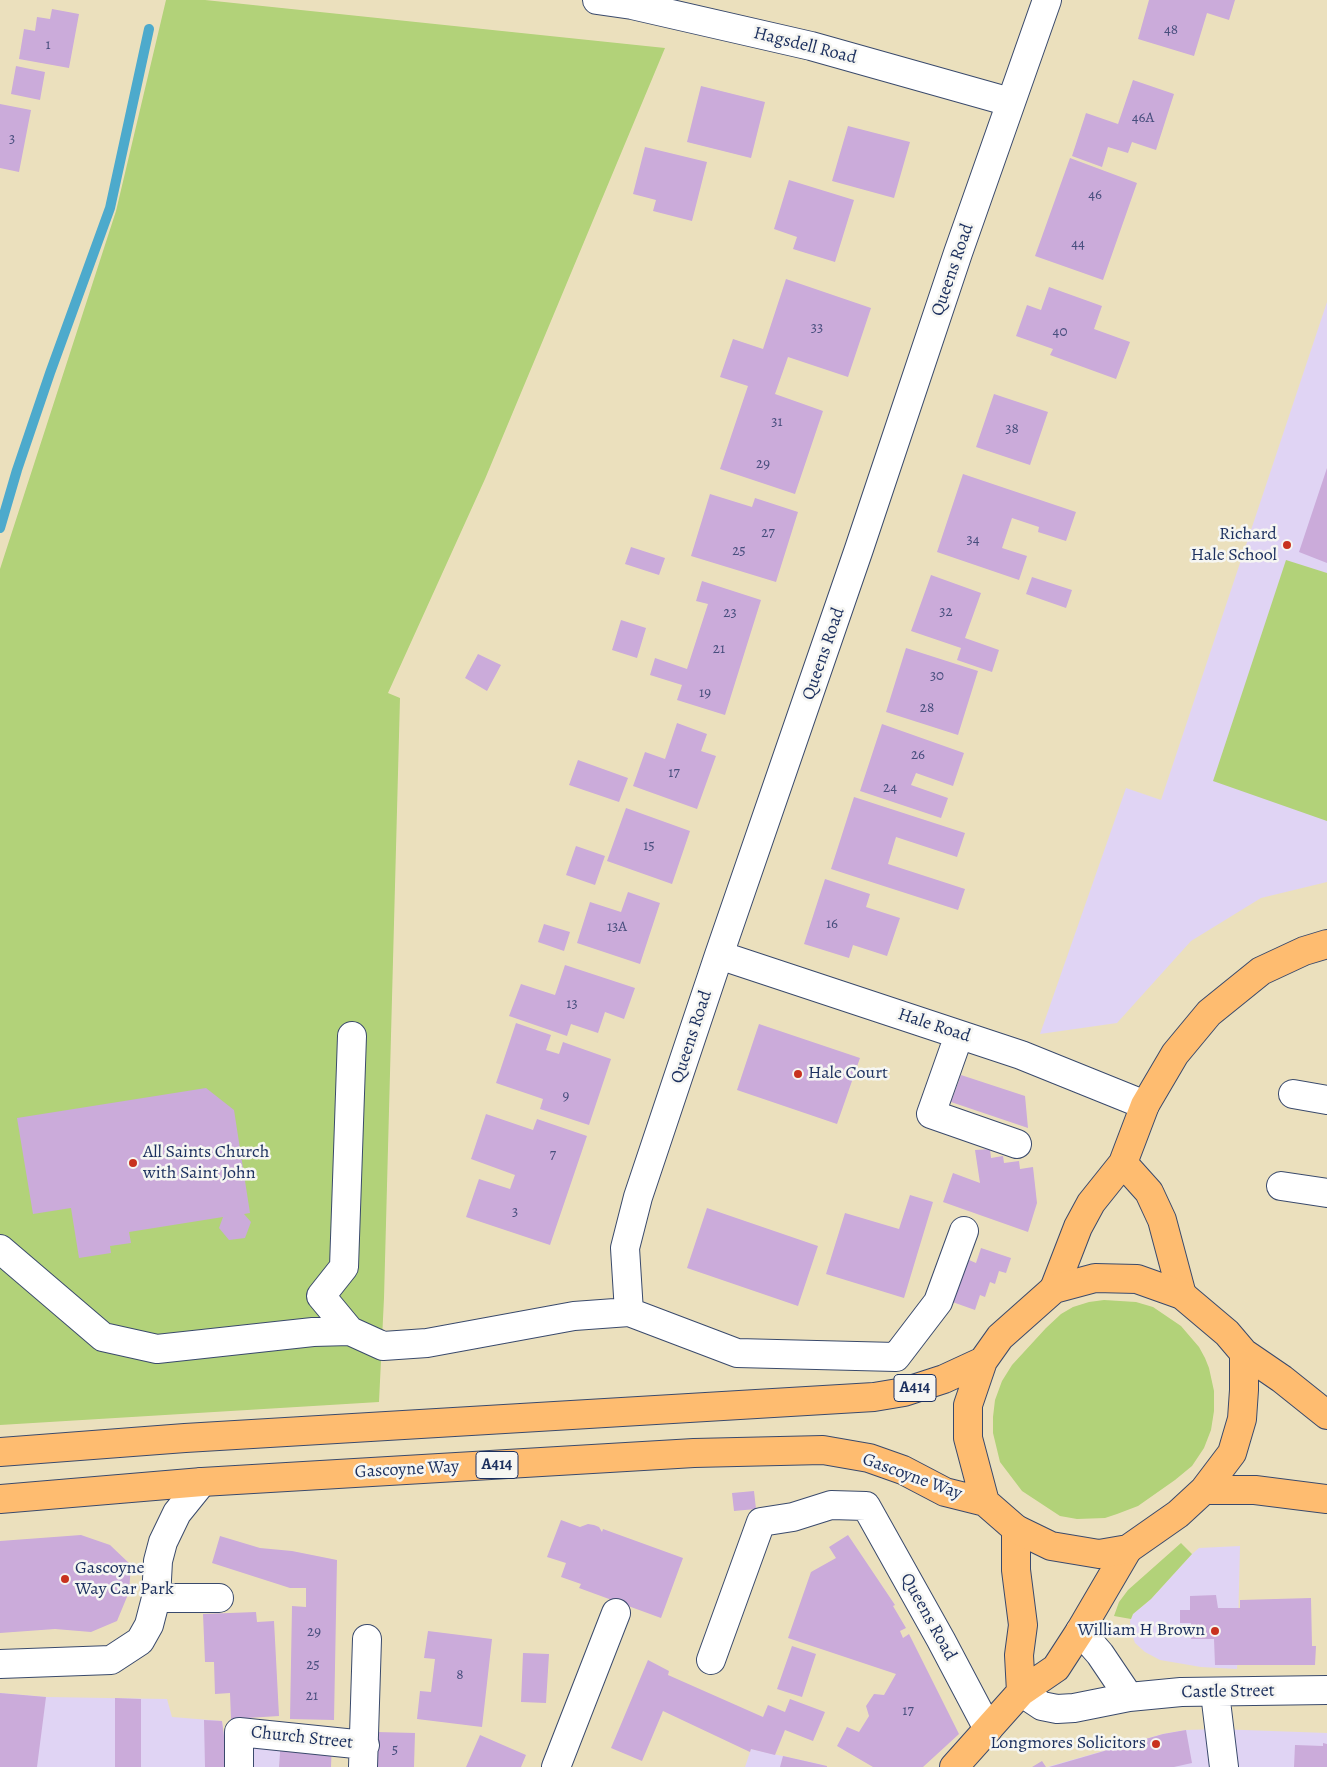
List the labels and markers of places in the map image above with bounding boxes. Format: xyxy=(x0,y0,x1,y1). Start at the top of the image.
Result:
place label: Richard Hale School xyxy=(1191,524,1277,566)
marker: Richard Hale School xyxy=(1281,539,1293,551)
place label: Hale Court xyxy=(808,1063,888,1085)
marker: Hale Court xyxy=(792,1068,804,1080)
place label: All Saints Church with Saint John xyxy=(143,1142,269,1184)
marker: All Saints Church with Saint John xyxy=(127,1157,139,1169)
place label: Gascoyne Way Car Park xyxy=(75,1558,174,1600)
marker: Gascoyne Way Car Park xyxy=(59,1573,71,1585)
place label: William H Brown xyxy=(1077,1620,1205,1642)
marker: William H Brown xyxy=(1209,1625,1221,1637)
place label: Longmores Solicitors xyxy=(990,1733,1146,1755)
marker: Longmores Solicitors xyxy=(1150,1738,1162,1750)

